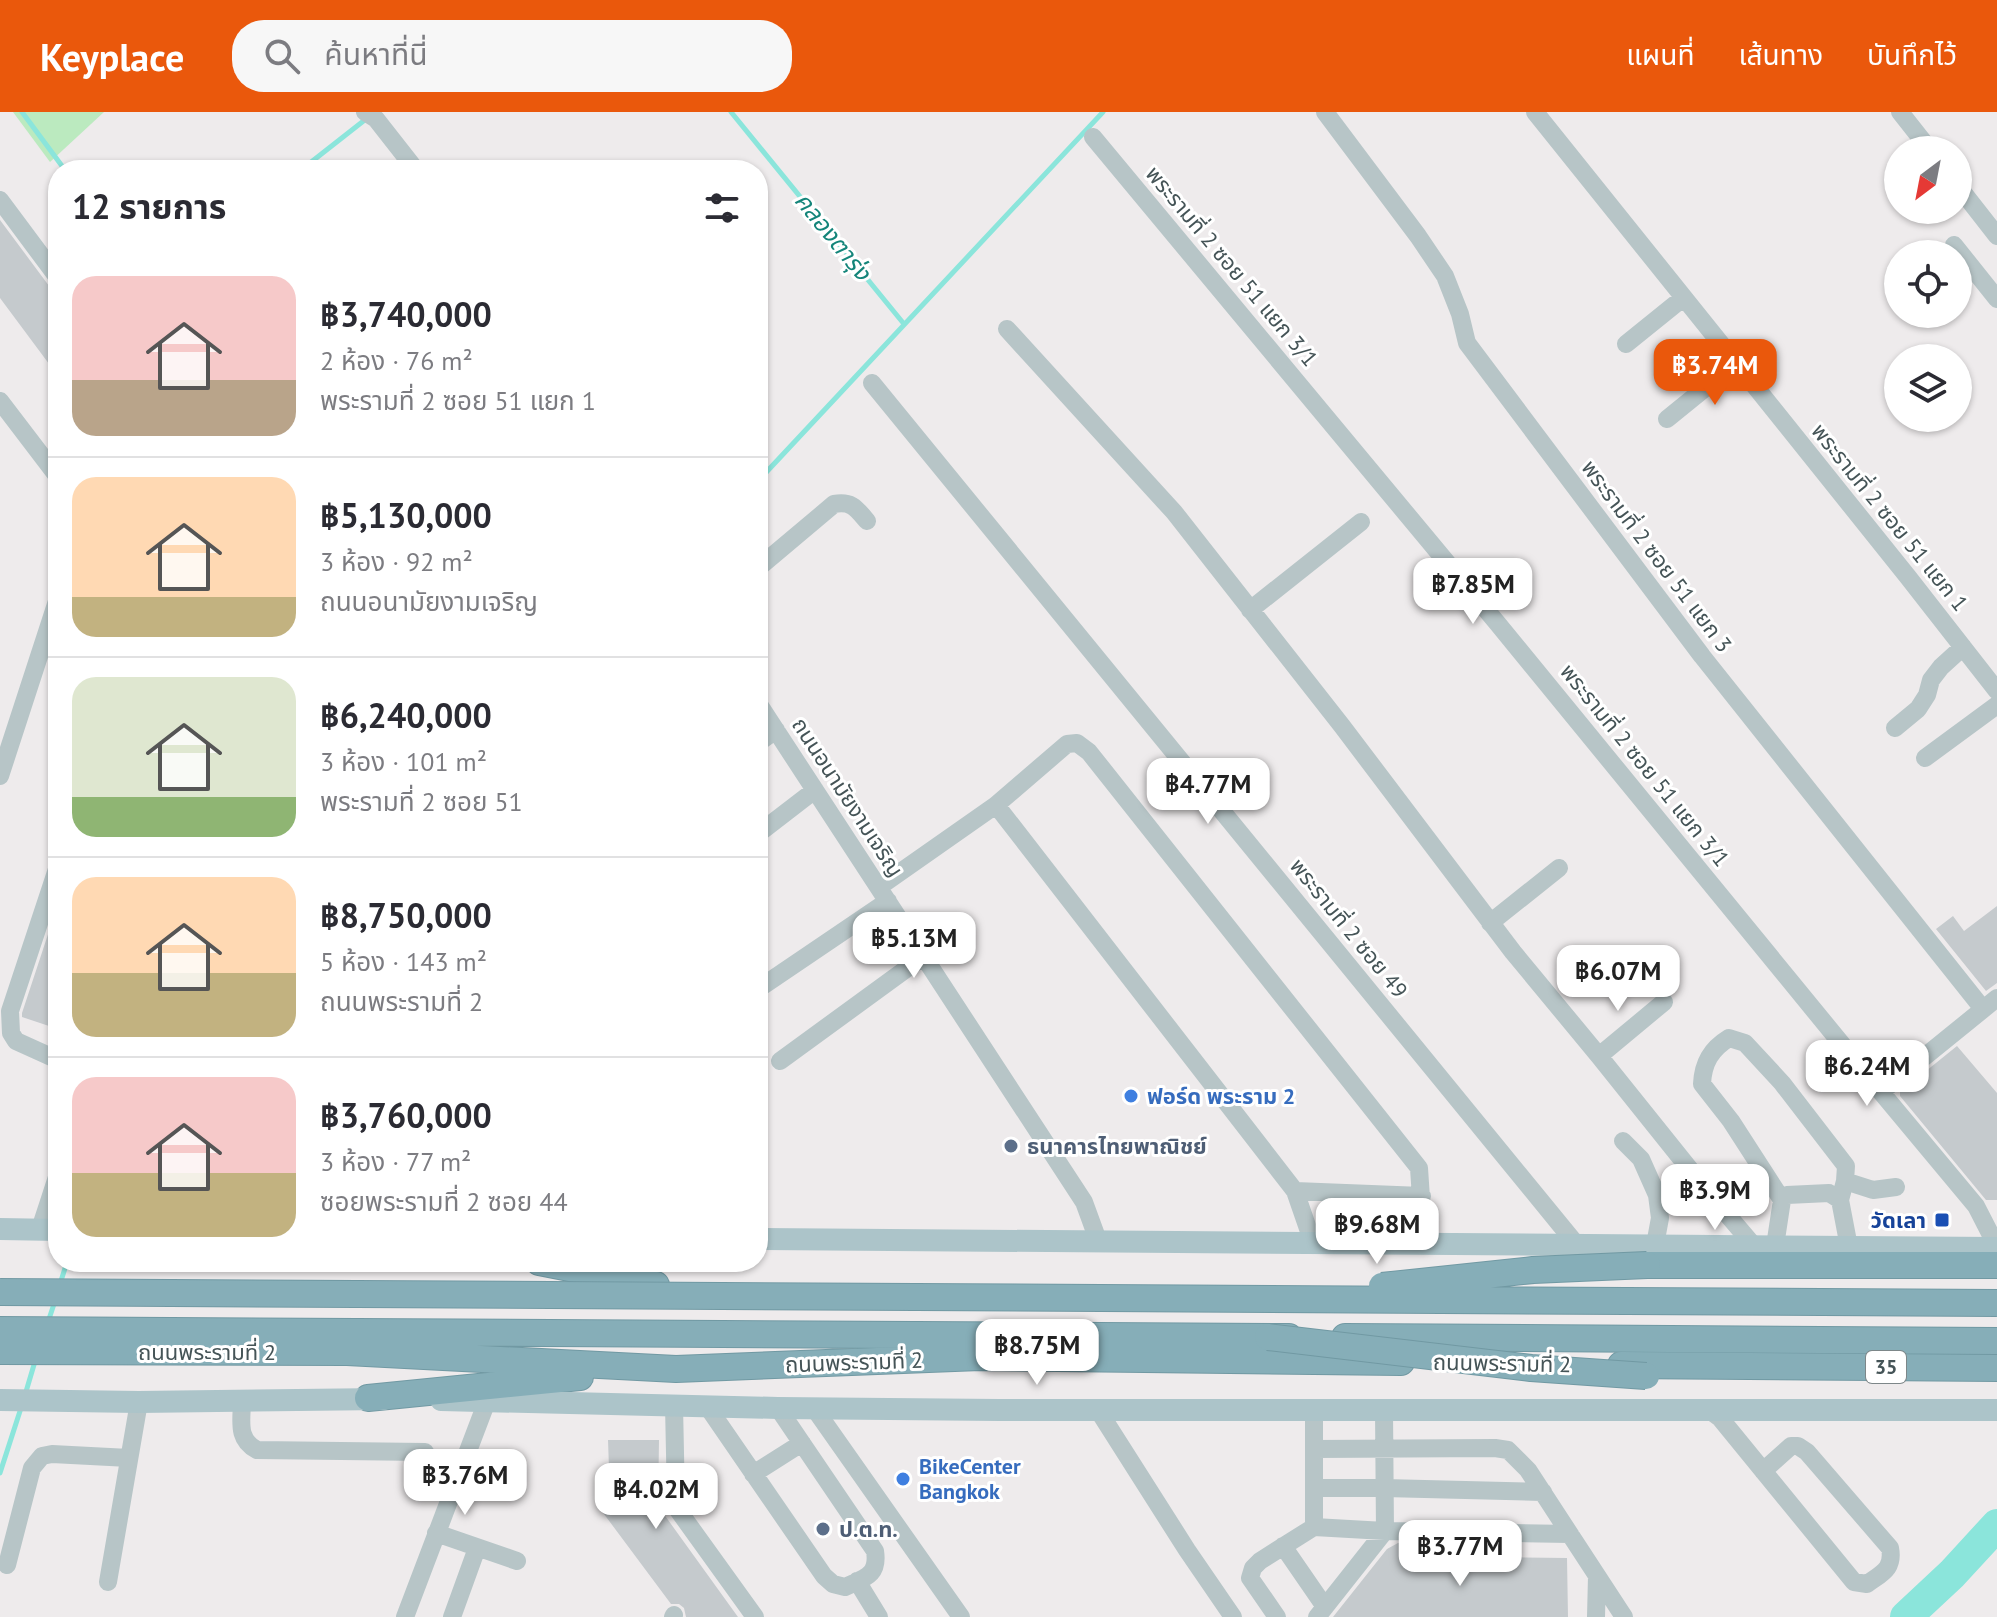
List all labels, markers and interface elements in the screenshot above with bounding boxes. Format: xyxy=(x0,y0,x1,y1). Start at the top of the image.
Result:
search box xyxy=(232,20,792,92)
text: Keyplace xyxy=(40,32,184,81)
icon: search xyxy=(260,34,304,78)
text: ค้นหาที่นี่ xyxy=(324,34,428,73)
text: แผนที่ xyxy=(1626,36,1694,73)
text: เส้นทาง xyxy=(1738,36,1823,73)
text: บันทึกไว้ xyxy=(1867,36,1957,73)
north arrow xyxy=(1884,136,1972,224)
map controls xyxy=(1884,136,1972,432)
street label: พระรามที่ 2 ซอย 51 แยก 3/1 xyxy=(1140,159,1325,372)
text: 12 รายการ xyxy=(72,184,226,228)
icon: filters xyxy=(700,186,744,230)
water label: คลองตารุ่ง xyxy=(788,186,879,287)
button: locate xyxy=(1884,240,1972,328)
text: ฿3,740,000 xyxy=(320,292,492,336)
icon: home xyxy=(136,308,232,404)
pin: ฿3.74M xyxy=(1650,339,1780,407)
text: 2 ห้อง · 76 m² xyxy=(320,344,473,377)
button: layers xyxy=(1884,344,1972,432)
text: ฿3.74M xyxy=(1672,348,1758,381)
text: พระรามที่ 2 ซอย 51 แยก 1 xyxy=(320,384,596,417)
street label: พระรามที่ 2 ซอย 51 แยก 1 xyxy=(1806,417,1975,617)
street label: พระรามที่ 2 ซอย 51 แยก 3 xyxy=(1576,454,1739,658)
text: ฿5,130,000 xyxy=(320,493,492,537)
icon: home xyxy=(136,509,232,605)
text: 3 ห้อง · 92 m² xyxy=(320,545,473,578)
pin: ฿7.85M xyxy=(1408,558,1538,626)
text: ฿7.85M xyxy=(1431,567,1515,600)
text: ถนนอนามัยงามเจริญ xyxy=(320,585,538,618)
street label: พระรามที่ 2 ซอย 51 แยก 3/1 xyxy=(1554,657,1736,872)
text: ฿6,240,000 xyxy=(320,693,492,737)
icon: home xyxy=(136,709,232,805)
street label: ถนนอนามัยงามเจริญ xyxy=(786,712,910,882)
text: 3 ห้อง · 101 m² xyxy=(320,745,487,778)
pin: ฿4.77M xyxy=(1143,758,1273,826)
text: ฿4.77M xyxy=(1165,767,1251,800)
text: พระรามที่ 2 ซอย 51 xyxy=(320,785,523,818)
street label: พระรามที่ 2 ซอย 49 xyxy=(1284,852,1415,1003)
text: ฿8,750,000 xyxy=(320,893,492,937)
icon: home xyxy=(136,909,232,1005)
pin: ฿5.13M xyxy=(849,912,979,980)
text: ฿5.13M xyxy=(871,921,957,954)
text: 5 ห้อง · 143 m² xyxy=(320,945,487,978)
pin: ฿6.07M xyxy=(1553,945,1683,1013)
text: ฿6.07M xyxy=(1575,954,1661,987)
text: ถนนพระรามที่ 2 xyxy=(320,985,483,1018)
pin: ฿6.24M xyxy=(1802,1040,1932,1108)
text: ฿6.24M xyxy=(1824,1049,1910,1082)
place label: ฟอร์ด พระราม 2 xyxy=(1147,1082,1295,1110)
marker: ฟอร์ด พระราม 2 xyxy=(1122,1087,1140,1105)
text: ฿3,760,000 xyxy=(320,1093,492,1137)
icon: home xyxy=(136,1109,232,1205)
place label: ธนาคารไทยพาณิชย์ xyxy=(1027,1132,1207,1160)
marker: ธนาคารไทยพาณิชย์ xyxy=(1002,1137,1020,1155)
text: 3 ห้อง · 77 m² xyxy=(320,1145,471,1178)
pin: ฿3.9M xyxy=(1659,1164,1771,1232)
text: ฿3.9M xyxy=(1679,1173,1751,1206)
text: ซอยพระรามที่ 2 ซอย 44 xyxy=(320,1185,568,1218)
pin: ฿9.68M xyxy=(1312,1198,1442,1266)
place label: วัดเลา xyxy=(1871,1206,1926,1234)
text: ฿9.68M xyxy=(1334,1207,1420,1240)
marker: วัดเลา xyxy=(1933,1211,1951,1229)
pin: ฿8.75M xyxy=(972,1319,1102,1387)
text: ฿8.75M xyxy=(994,1328,1080,1361)
street label: ถนนพระรามที่ 2 xyxy=(138,1337,276,1366)
street label: ถนนพระรามที่ 2 xyxy=(784,1345,924,1378)
street label: ถนนพระรามที่ 2 xyxy=(1433,1347,1571,1378)
road number: 35 xyxy=(1866,1351,1906,1383)
pin: ฿3.76M xyxy=(400,1449,530,1517)
place label: BikeCenter Bangkok xyxy=(919,1452,1021,1505)
text: ฿3.76M xyxy=(422,1458,508,1491)
pin: ฿4.02M xyxy=(591,1463,721,1531)
marker: BikeCenter Bangkok xyxy=(894,1470,912,1488)
text: ฿4.02M xyxy=(613,1472,699,1505)
place label: ป.ต.ท. xyxy=(839,1515,898,1543)
marker: ป.ต.ท. xyxy=(814,1520,832,1538)
pin: ฿3.77M xyxy=(1395,1520,1525,1588)
text: ฿3.77M xyxy=(1417,1529,1503,1562)

